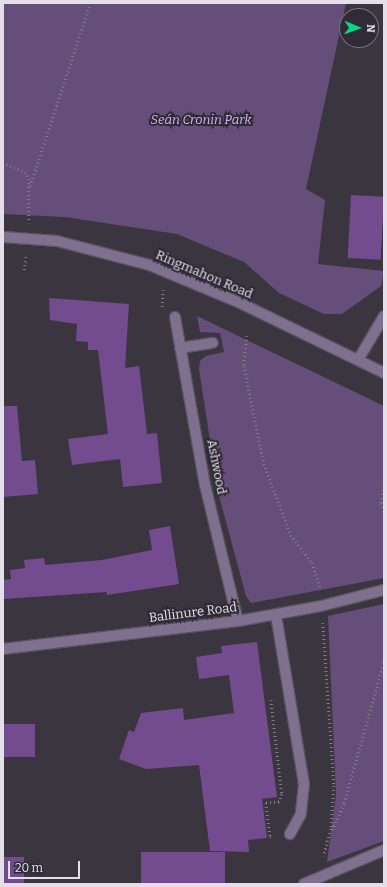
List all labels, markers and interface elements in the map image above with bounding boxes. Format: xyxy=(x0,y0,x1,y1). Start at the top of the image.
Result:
north arrow xyxy=(339,8,379,48)
text: N xyxy=(364,24,377,33)
park label: Seán Cronin Park xyxy=(151,112,251,128)
street label: Ringmahon Road xyxy=(153,247,255,303)
street label: Ashwood xyxy=(203,438,229,496)
street label: Ballinure Road xyxy=(148,600,238,626)
scale bar xyxy=(10,853,82,879)
text: 20 m xyxy=(15,861,43,875)

